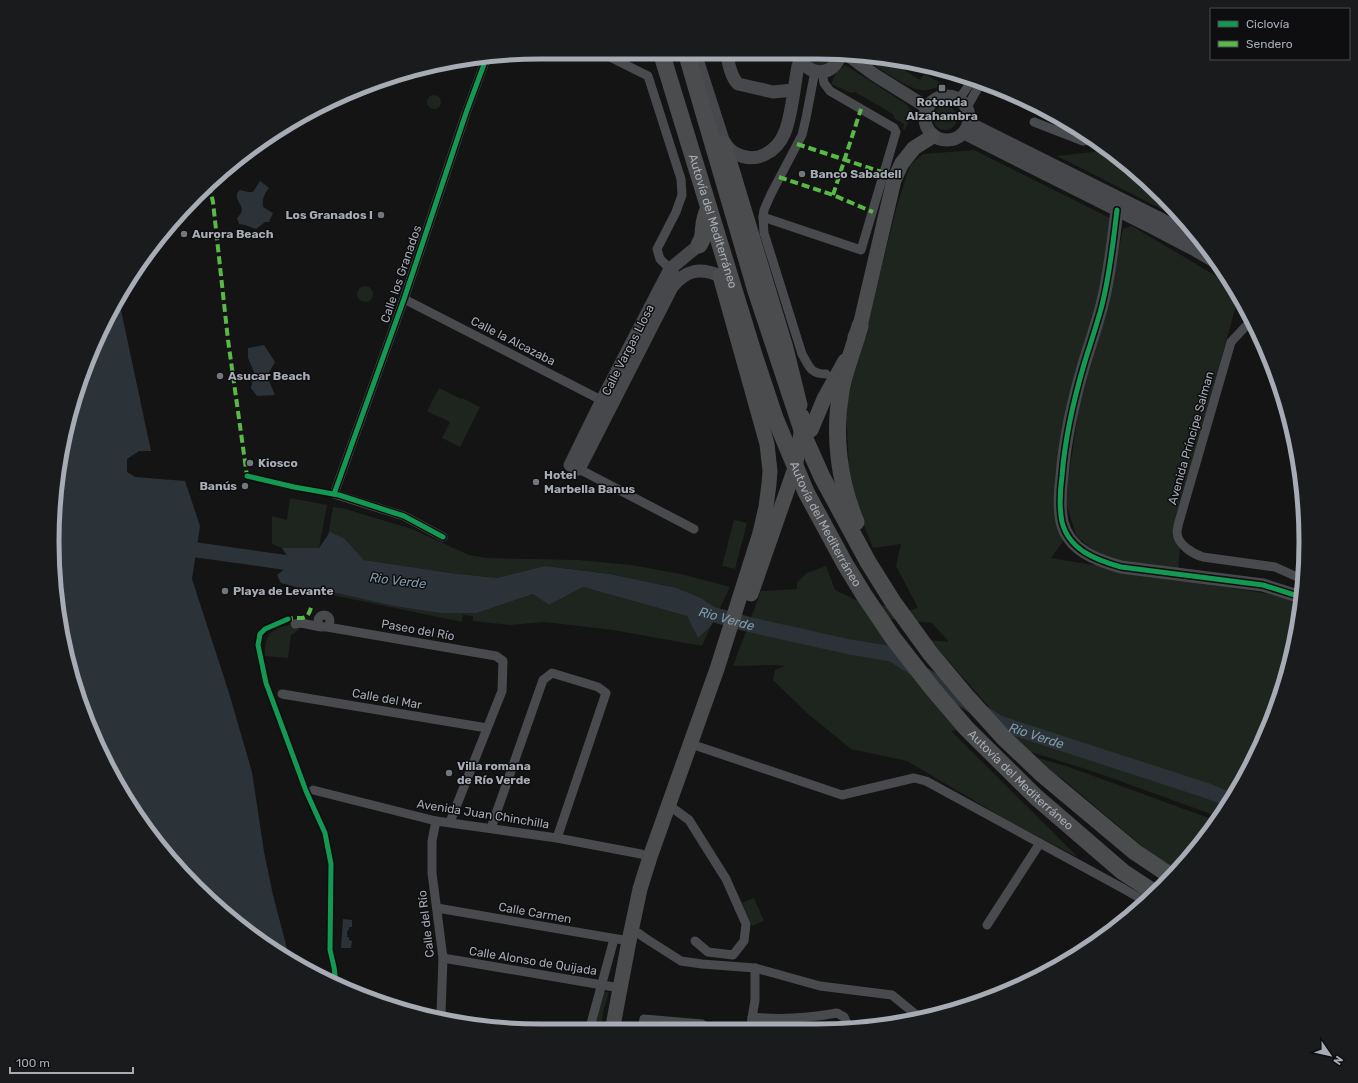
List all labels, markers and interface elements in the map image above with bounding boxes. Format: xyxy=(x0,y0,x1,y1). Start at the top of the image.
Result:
legend xyxy=(1210,8,1350,60)
text: Ciclovía xyxy=(1246,17,1289,31)
text: Sendero xyxy=(1246,37,1293,51)
marker: Rotonda Alzahambra xyxy=(937,83,947,93)
place label: Rotonda Alzahambra xyxy=(906,95,978,123)
street label: Autovía del Mediterráneo xyxy=(686,152,740,290)
place label: Banco Sabadell xyxy=(810,167,901,181)
marker: Banco Sabadell xyxy=(797,169,807,179)
place label: Los Granados I xyxy=(286,208,373,222)
marker: Los Granados I xyxy=(376,210,386,220)
street label: Calle los Granados xyxy=(378,223,424,325)
place label: Aurora Beach xyxy=(192,227,274,241)
marker: Aurora Beach xyxy=(179,229,189,239)
street label: Calle Vargas Llosa xyxy=(599,302,657,398)
street label: Calle la Alcazaba xyxy=(468,314,558,368)
place label: Asucar Beach xyxy=(228,369,311,383)
street label: Avenida Príncipe Salman xyxy=(1165,370,1217,506)
marker: Asucar Beach xyxy=(215,371,225,381)
place label: Kiosco xyxy=(258,456,298,470)
marker: Kiosco xyxy=(245,458,255,468)
street label: Autovía del Mediterráneo xyxy=(787,459,864,589)
place label: Hotel Marbella Banus xyxy=(544,468,636,496)
marker: Hotel Marbella Banus xyxy=(531,477,541,487)
place label: Banús xyxy=(199,479,237,493)
marker: Banús xyxy=(240,481,250,491)
water label: Rio Verde xyxy=(369,570,427,591)
place label: Playa de Levante xyxy=(233,584,334,598)
marker: Playa de Levante xyxy=(220,586,230,596)
water label: Rio Verde xyxy=(697,604,756,634)
street label: Paseo del Río xyxy=(380,617,456,643)
street label: Calle del Mar xyxy=(351,686,423,712)
water label: Rio Verde xyxy=(1007,720,1066,752)
street label: Autovía del Mediterráneo xyxy=(965,727,1076,833)
place label: Villa romana de Río Verde xyxy=(457,759,531,787)
marker: Villa romana de Río Verde xyxy=(444,768,454,778)
street label: Avenida Juan Chinchilla xyxy=(416,797,550,831)
street label: Calle del Río xyxy=(415,890,437,958)
street label: Calle Carmen xyxy=(497,900,573,926)
street label: Calle Alonso de Quijada xyxy=(468,944,598,978)
north arrow xyxy=(1310,1035,1350,1075)
scale bar xyxy=(10,1049,133,1075)
text: N xyxy=(1330,1053,1345,1067)
text: 100 m xyxy=(16,1056,50,1070)

